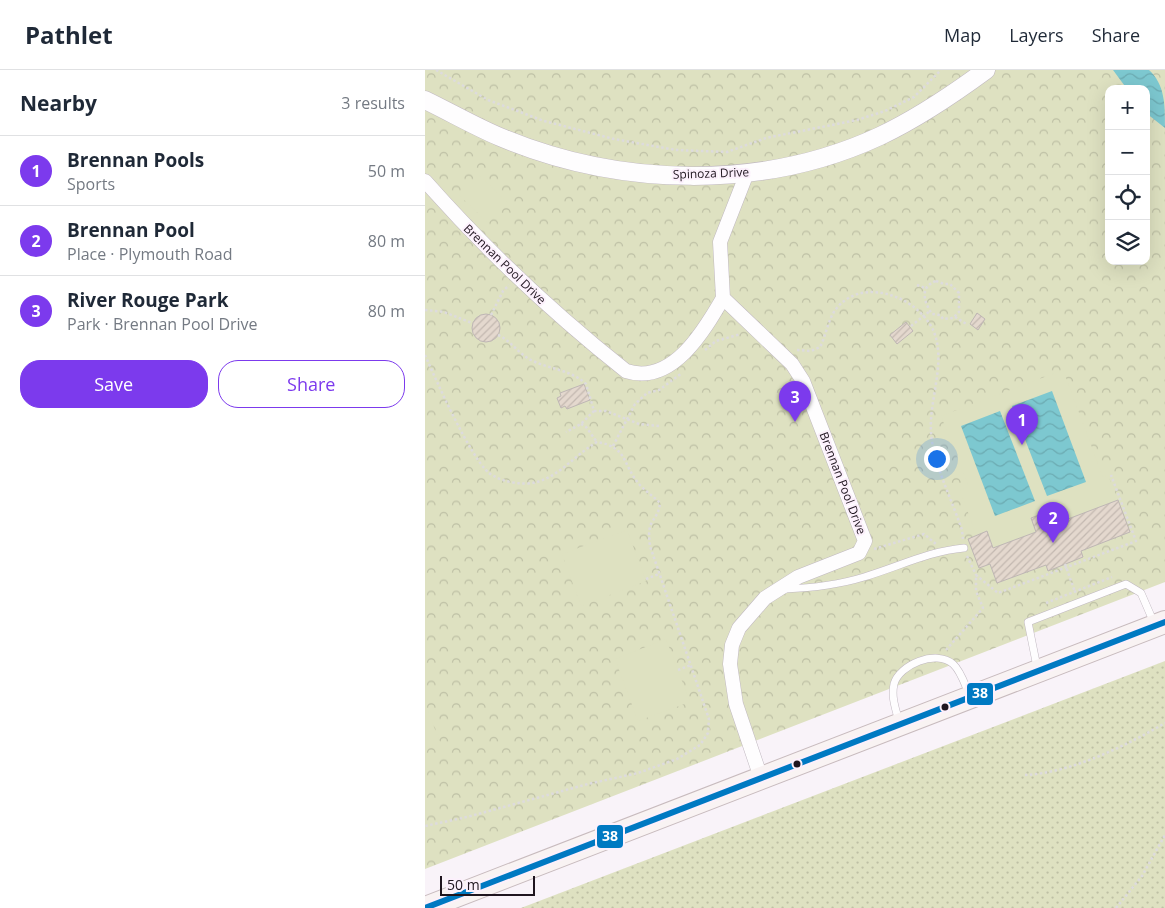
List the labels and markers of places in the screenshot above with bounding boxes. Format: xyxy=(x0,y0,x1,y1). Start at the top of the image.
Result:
pin: 3 xyxy=(779,381,811,422)
pin: 1 xyxy=(1006,404,1038,445)
pin: 2 xyxy=(1037,502,1069,543)
unlabelled marker xyxy=(940,702,950,712)
unlabelled marker xyxy=(792,759,802,769)

